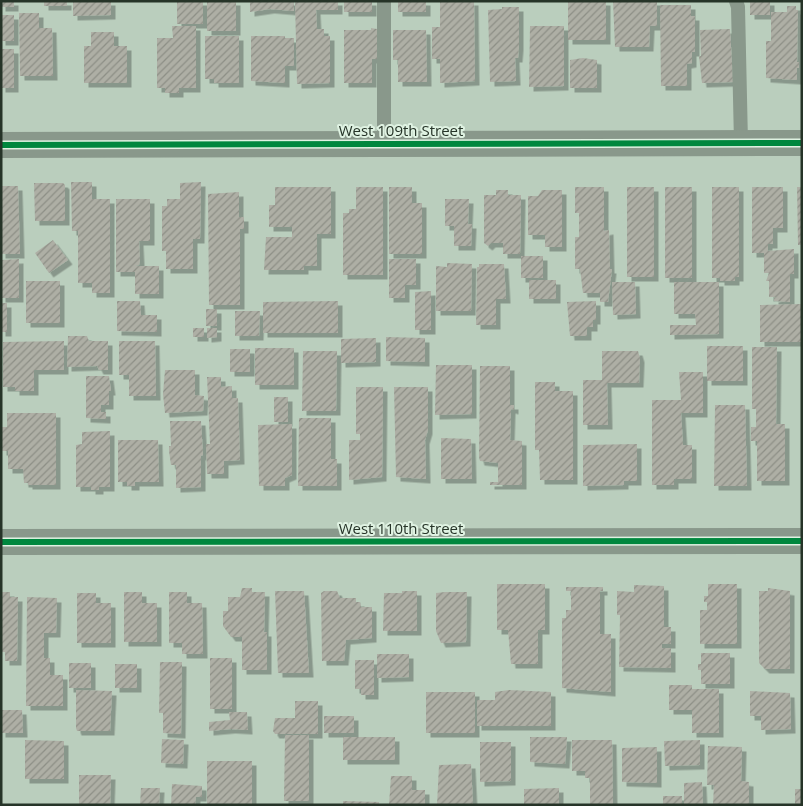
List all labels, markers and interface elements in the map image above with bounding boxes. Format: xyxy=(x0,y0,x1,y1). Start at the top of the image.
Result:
street label: West 109th Street xyxy=(339,120,463,140)
street label: West 110th Street xyxy=(339,518,463,538)

